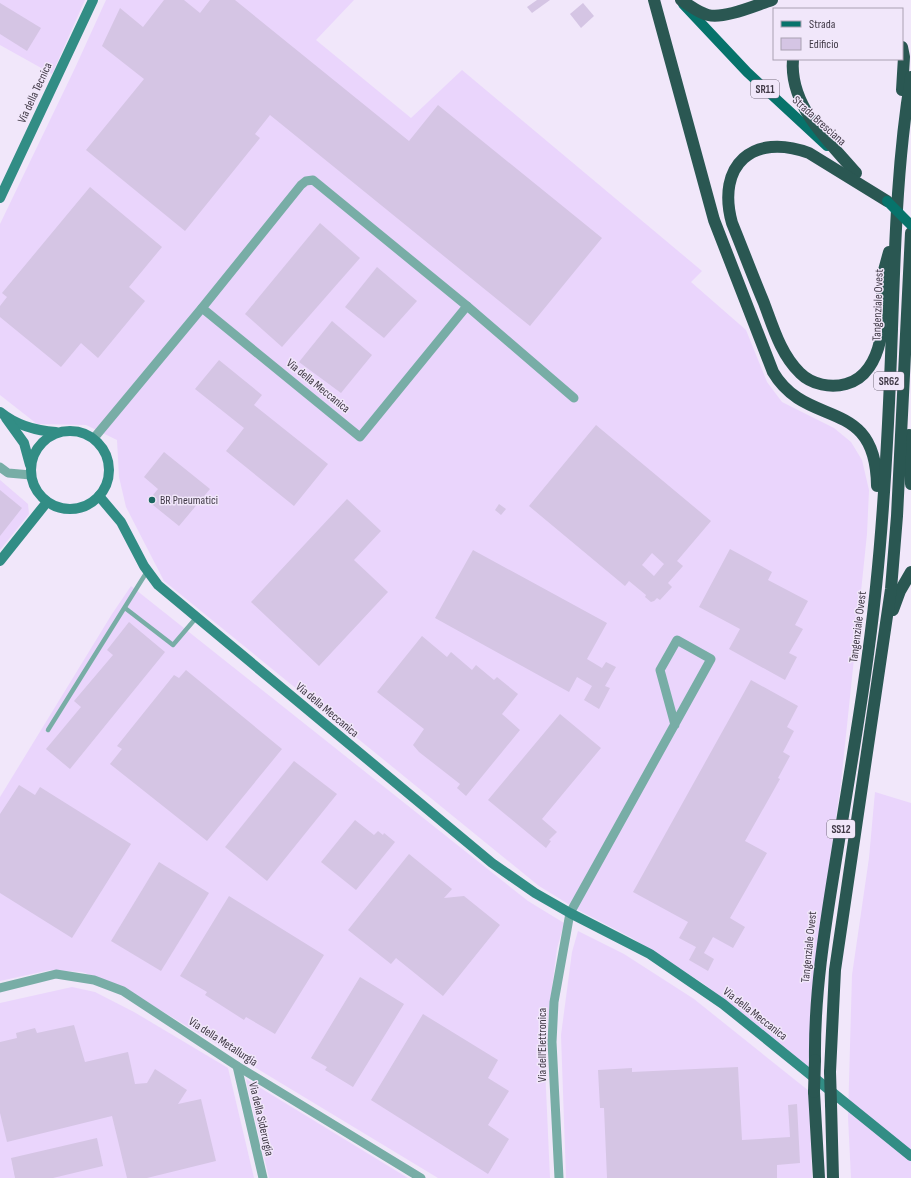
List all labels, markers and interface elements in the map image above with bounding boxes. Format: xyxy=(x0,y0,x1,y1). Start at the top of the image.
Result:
legend xyxy=(773,8,903,60)
text: Strada xyxy=(809,17,836,32)
text: Edificio xyxy=(809,37,838,52)
street label: Via della Tecnica xyxy=(14,60,56,126)
road number: SR11 xyxy=(751,80,779,98)
street label: Strada Bresciana xyxy=(789,93,849,149)
street label: Tangenziale Ovest xyxy=(869,268,887,341)
street label: Via della Meccanica xyxy=(283,356,353,416)
road number: SR62 xyxy=(874,372,904,390)
place label: BR Pneumatici xyxy=(160,493,218,508)
marker: BR Pneumatici xyxy=(147,495,157,505)
street label: Tangenziale Ovest xyxy=(846,590,870,664)
street label: Via della Meccanica xyxy=(292,679,362,741)
road number: SS12 xyxy=(827,820,855,838)
street label: Tangenziale Ovest xyxy=(798,910,820,984)
street label: Via della Meccanica xyxy=(720,984,790,1044)
street label: Via dell'Elettronica xyxy=(535,1007,550,1082)
street label: Via della Metallurgia xyxy=(186,1014,261,1070)
street label: Via della Siderurgia xyxy=(245,1081,277,1158)

